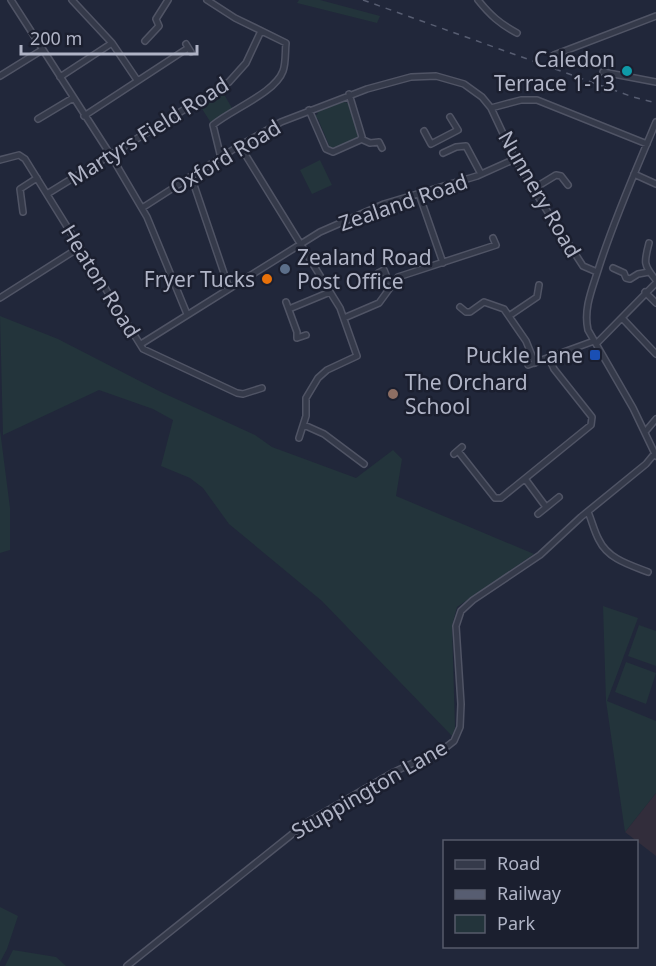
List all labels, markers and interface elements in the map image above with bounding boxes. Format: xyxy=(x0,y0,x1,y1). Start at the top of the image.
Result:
scale bar xyxy=(21,18,196,56)
text: 200 m xyxy=(30,26,82,50)
place label: Caledon Terrace 1-13 xyxy=(494,45,615,97)
marker: Caledon Terrace 1-13 xyxy=(620,64,634,78)
street label: Martyrs Field Road xyxy=(62,70,234,192)
street label: Oxford Road xyxy=(164,113,286,201)
street label: Nunnery Road xyxy=(492,125,588,263)
street label: Zealand Road xyxy=(335,167,471,237)
street label: Heaton Road xyxy=(55,219,147,343)
place label: Zealand Road Post Office xyxy=(297,243,432,295)
marker: Zealand Road Post Office xyxy=(278,262,292,276)
place label: Fryer Tucks xyxy=(144,265,255,293)
marker: Fryer Tucks xyxy=(260,272,274,286)
place label: Puckle Lane xyxy=(466,341,583,369)
marker: Puckle Lane xyxy=(588,348,602,362)
place label: The Orchard School xyxy=(405,368,528,420)
marker: The Orchard School xyxy=(386,387,400,401)
street label: Stuppington Lane xyxy=(286,733,452,845)
legend xyxy=(443,840,638,948)
text: Road xyxy=(497,851,540,875)
text: Railway xyxy=(497,881,562,905)
text: Park xyxy=(497,911,535,935)

